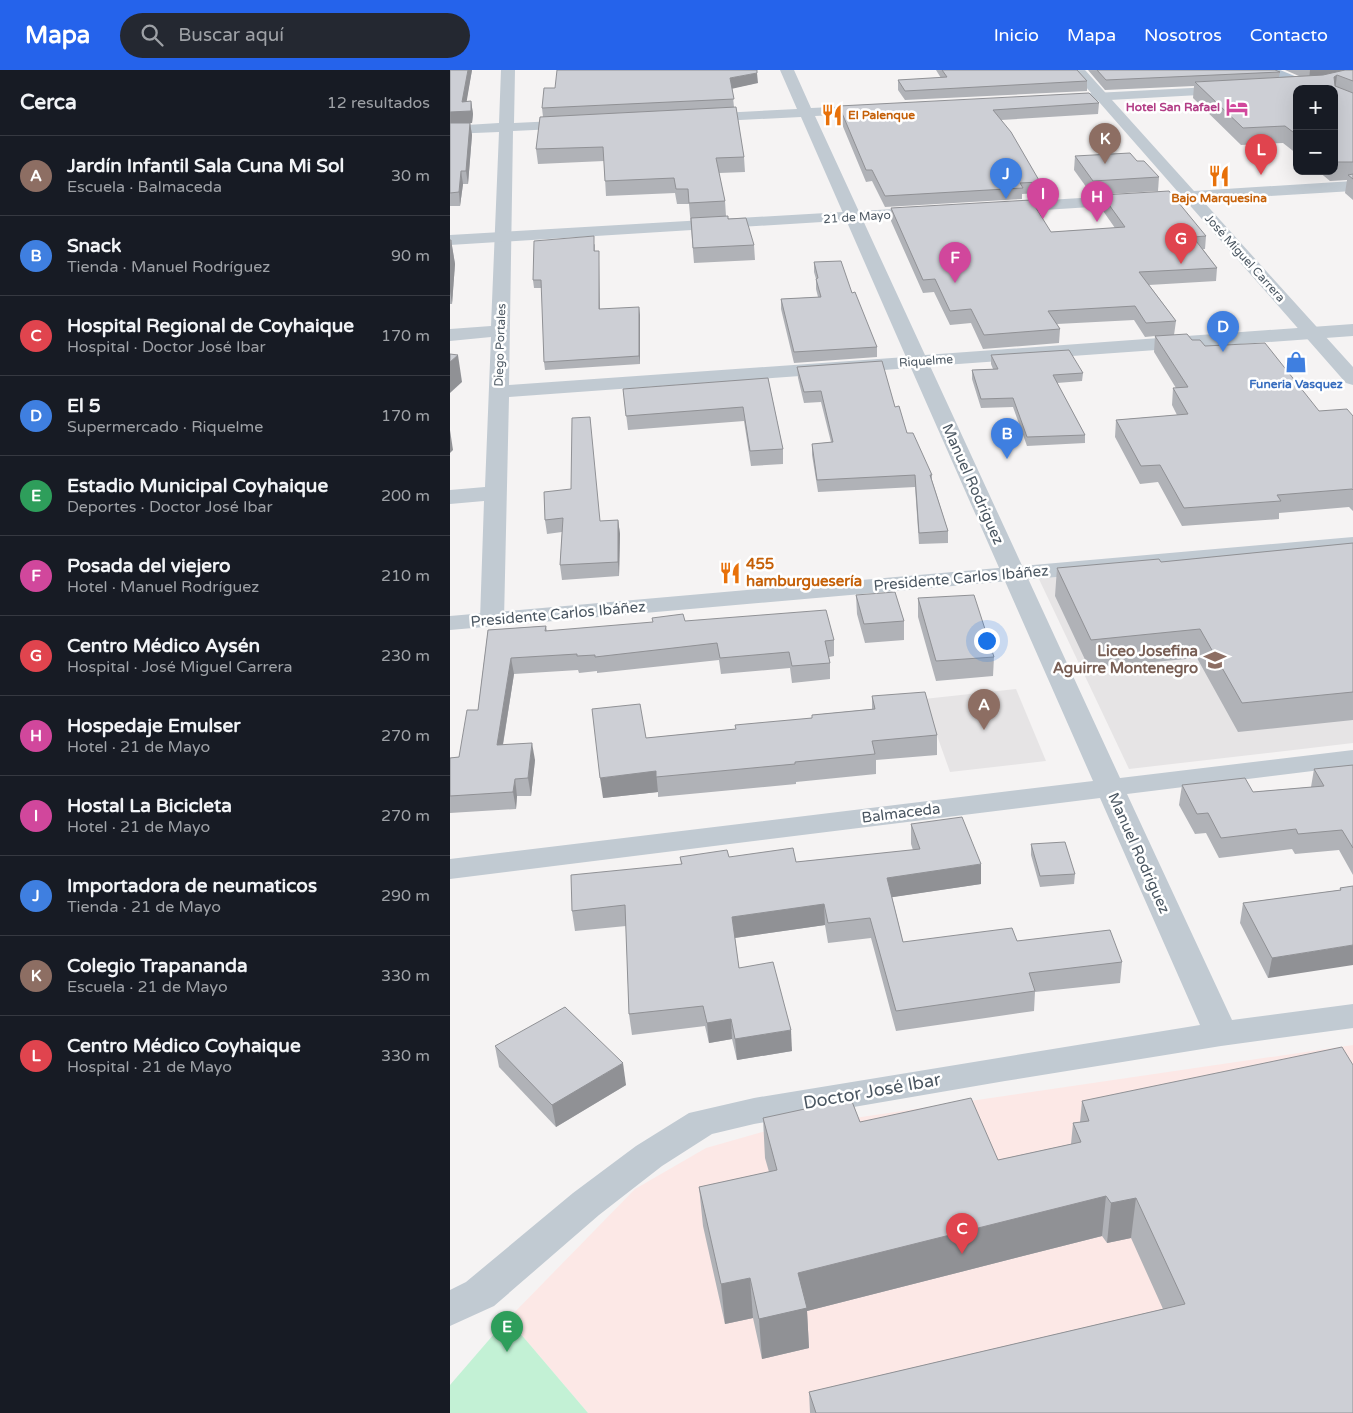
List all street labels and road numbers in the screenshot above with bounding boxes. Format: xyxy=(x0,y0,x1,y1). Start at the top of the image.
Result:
street label: 21 de Mayo xyxy=(823,208,891,226)
street label: José Miguel Carrera xyxy=(1202,211,1288,305)
street label: Diego Portales xyxy=(492,303,508,387)
street label: Riquelme xyxy=(899,352,954,370)
street label: Manuel Rodríguez xyxy=(938,421,1008,547)
street label: Presidente Carlos Ibáñez xyxy=(873,561,1049,595)
street label: Presidente Carlos Ibáñez xyxy=(470,597,646,631)
street label: Manuel Rodríguez xyxy=(1104,790,1174,916)
street label: Balmaceda xyxy=(861,799,941,827)
street label: Doctor José Ibar xyxy=(802,1068,943,1114)

